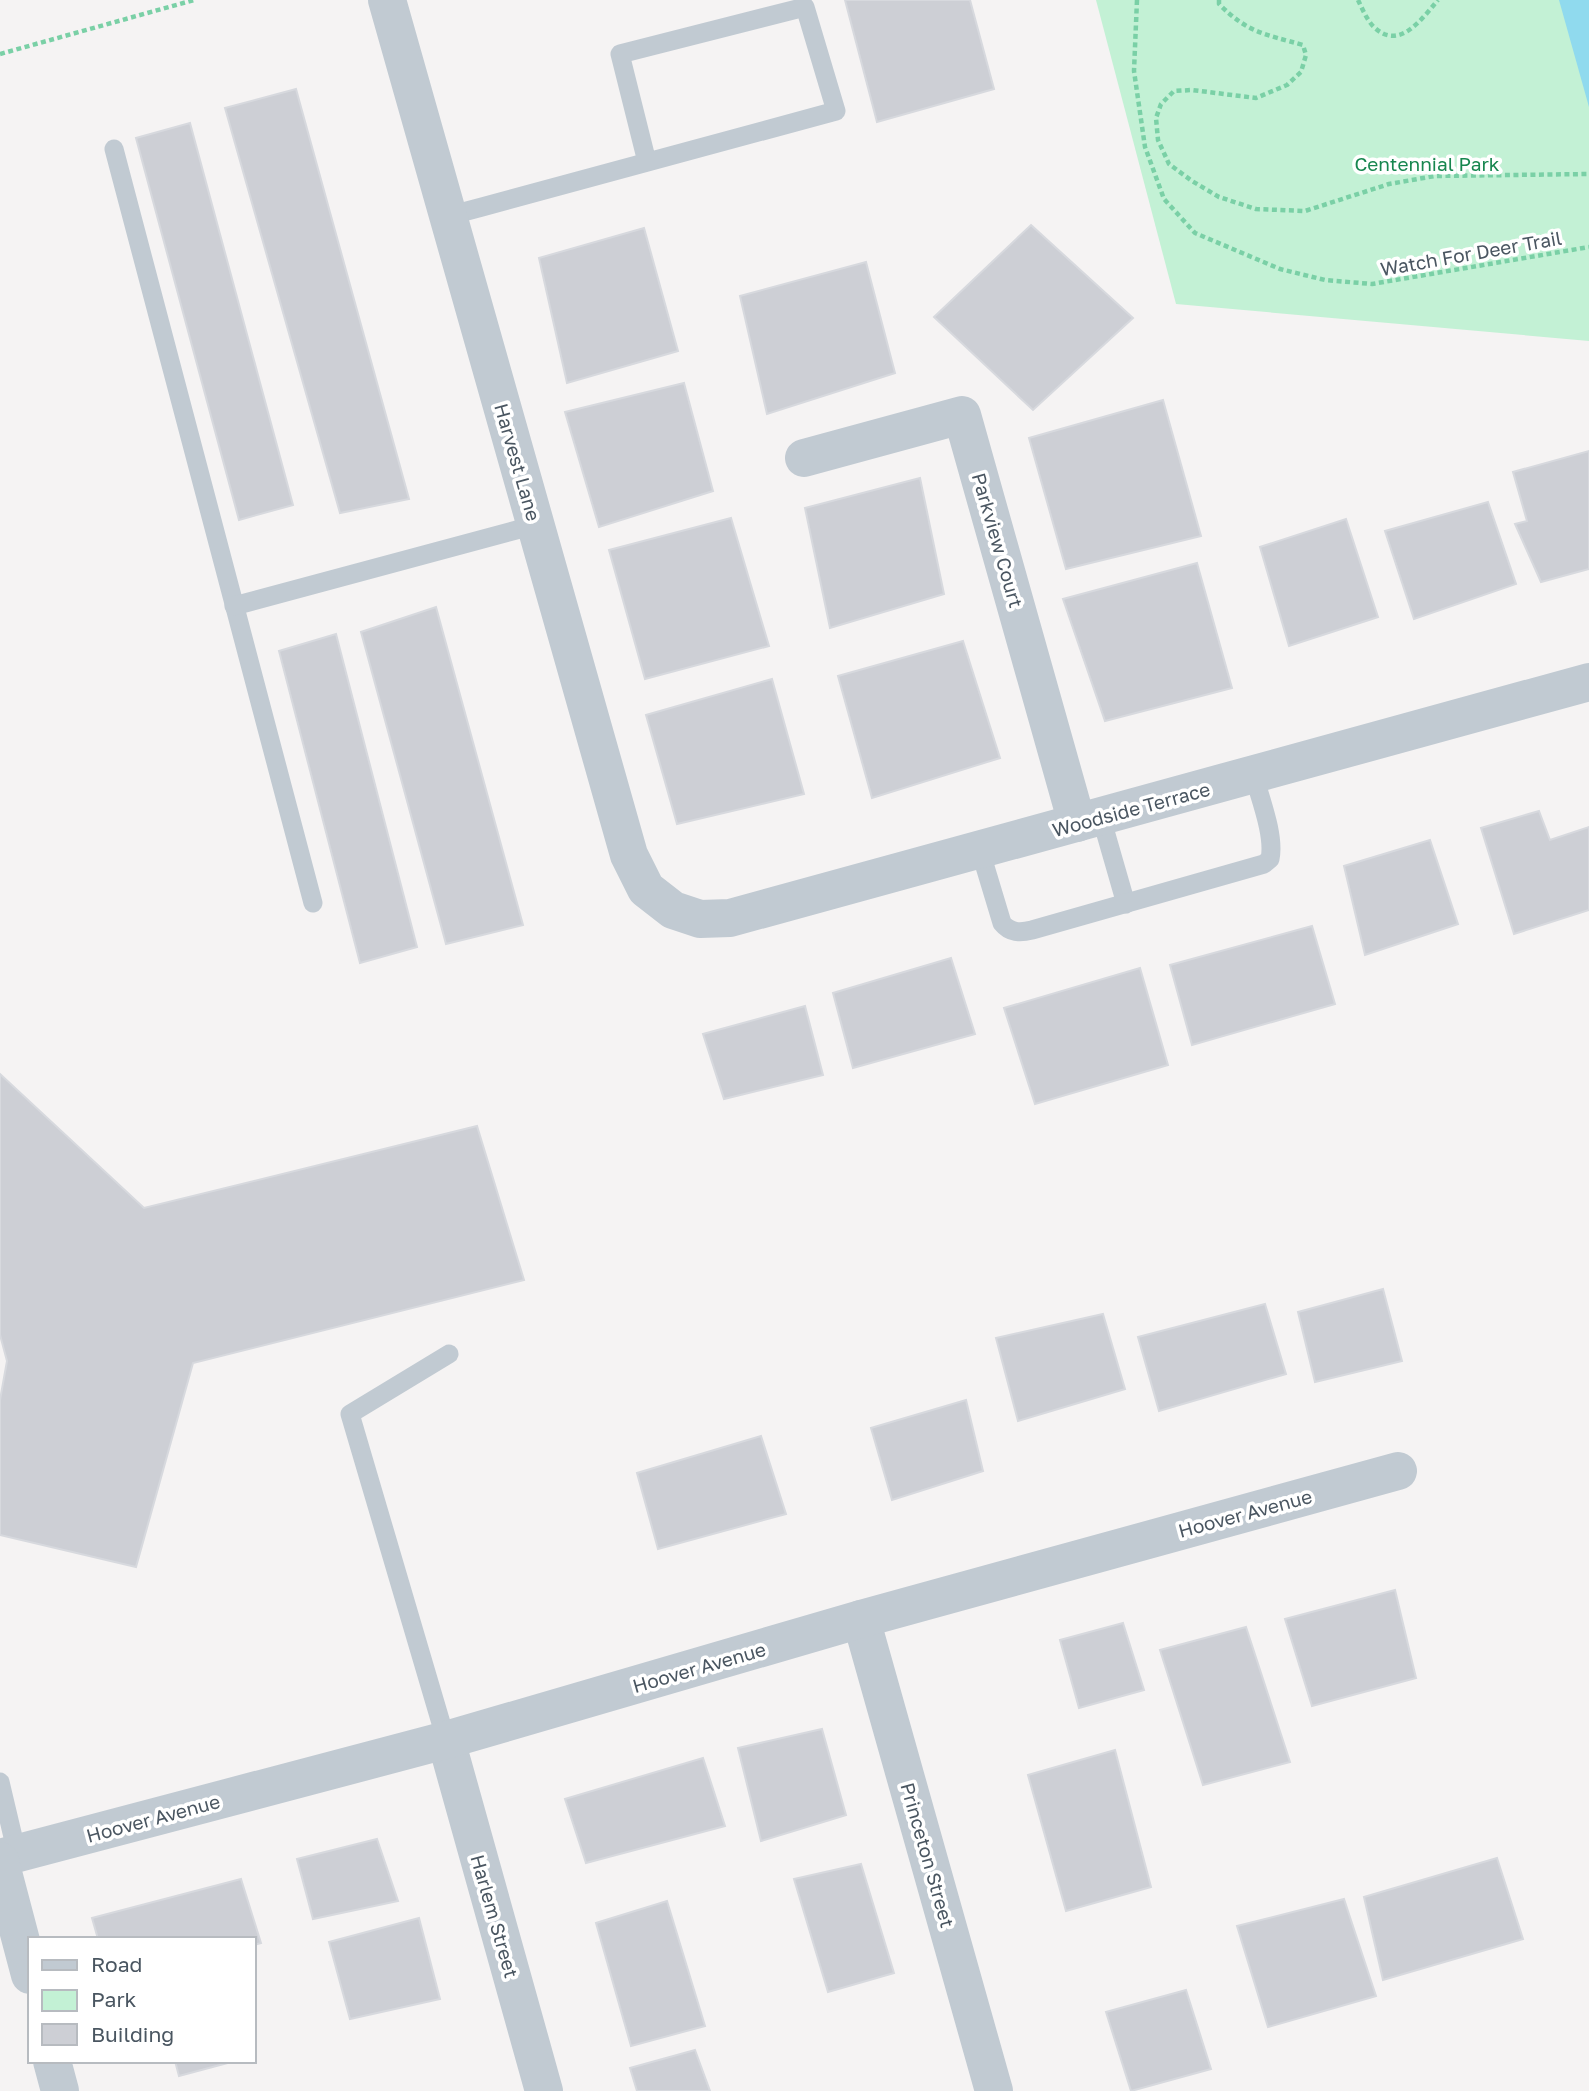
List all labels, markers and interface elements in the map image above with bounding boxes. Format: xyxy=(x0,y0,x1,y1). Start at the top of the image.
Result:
park label: Centennial Park xyxy=(1354,152,1500,175)
street label: Watch For Deer Trail xyxy=(1379,226,1563,280)
street label: Harvest Lane xyxy=(490,401,546,523)
street label: Parkview Court xyxy=(968,470,1028,610)
street label: Woodside Terrace xyxy=(1050,777,1212,841)
street label: Hoover Avenue xyxy=(1176,1484,1314,1542)
street label: Hoover Avenue xyxy=(630,1637,768,1697)
street label: Princeton Street xyxy=(896,1780,960,1930)
street label: Hoover Avenue xyxy=(84,1789,222,1847)
street label: Harlem Street xyxy=(466,1852,524,1980)
legend xyxy=(28,1937,256,2063)
text: Road xyxy=(91,1951,142,1977)
text: Park xyxy=(91,1986,137,2012)
text: Building xyxy=(91,2021,174,2047)

